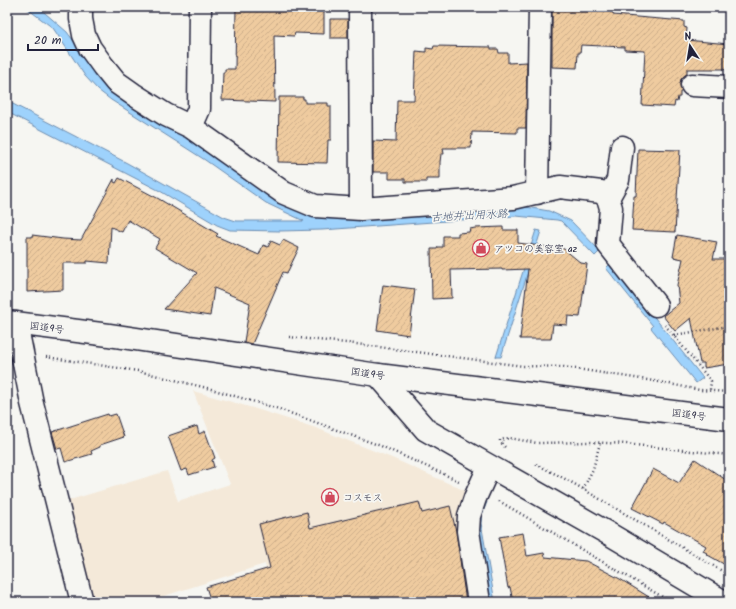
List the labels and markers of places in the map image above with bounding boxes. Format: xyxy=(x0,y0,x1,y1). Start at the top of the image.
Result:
shop icon: アツコの美容室 az xyxy=(471,238,491,258)
place label: アツコの美容室 az xyxy=(494,241,578,257)
shop icon: コスモス xyxy=(320,487,340,507)
place label: コスモス xyxy=(343,490,382,506)

